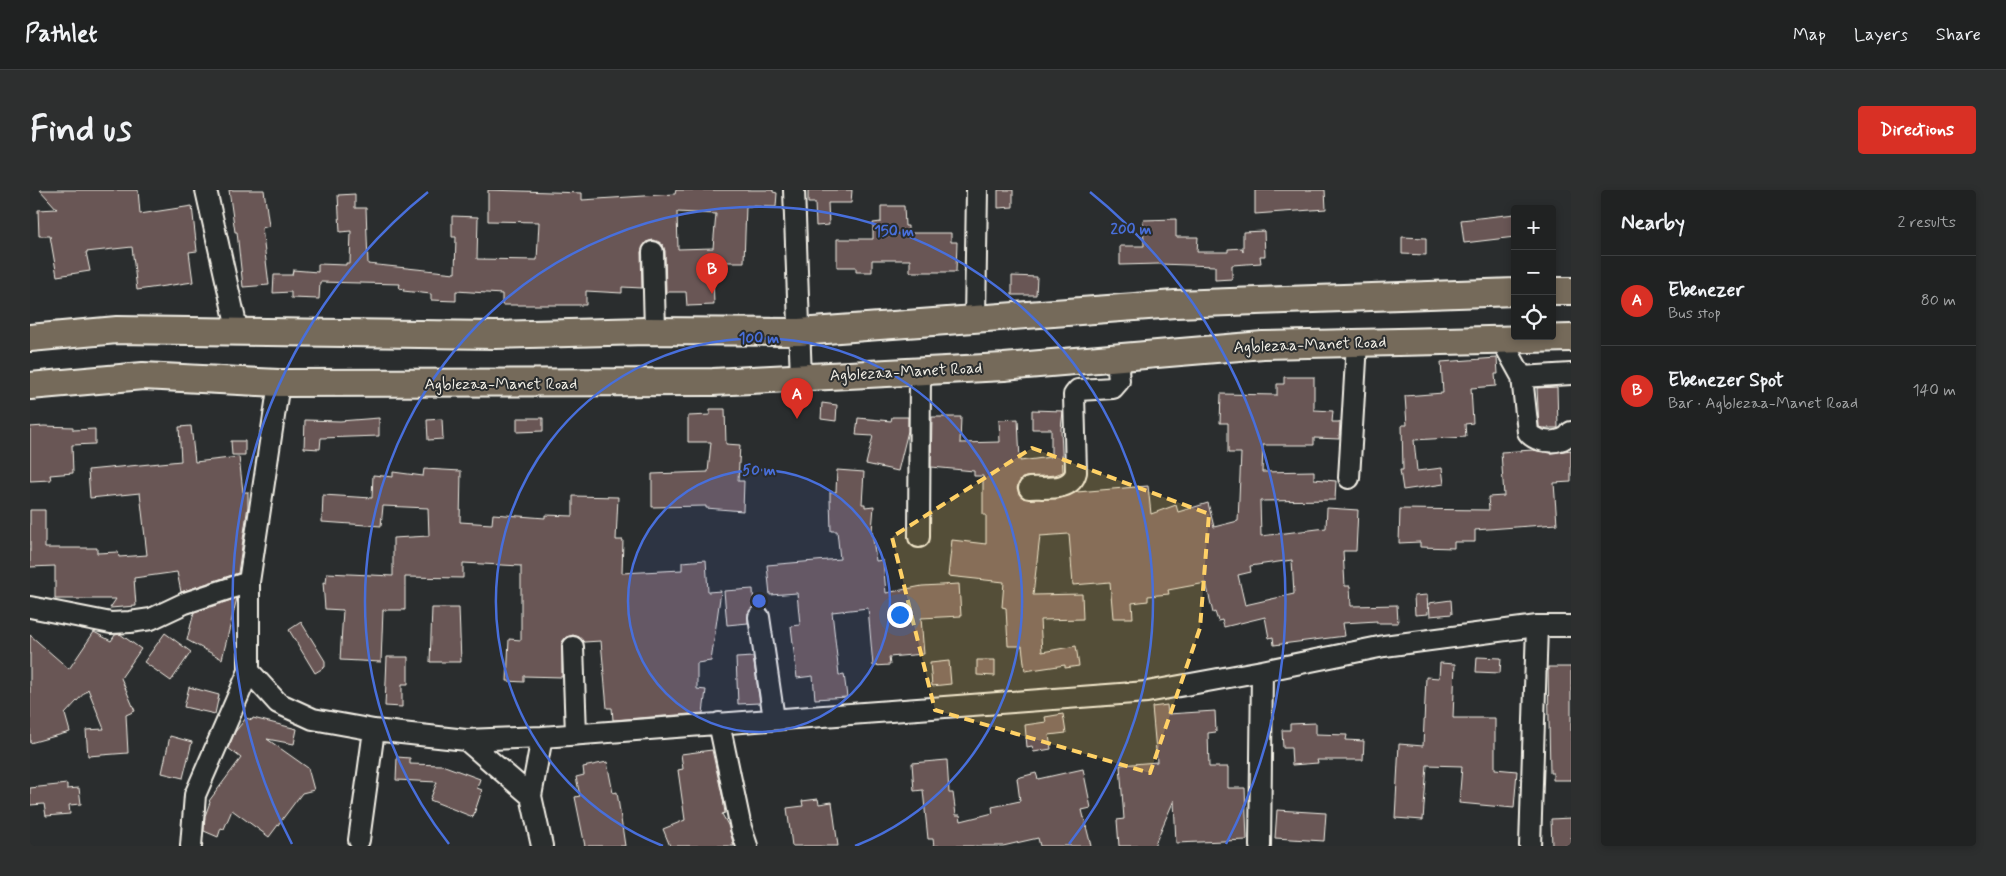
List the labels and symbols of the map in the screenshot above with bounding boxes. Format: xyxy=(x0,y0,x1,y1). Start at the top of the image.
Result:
text: 200 m xyxy=(1111,220,1152,240)
text: 150 m xyxy=(874,222,914,242)
pin: B xyxy=(696,253,728,294)
text: 100 m xyxy=(739,329,779,349)
street label: Agblezaa-Manet Road xyxy=(1233,332,1387,358)
street label: Agblezaa-Manet Road xyxy=(829,358,983,386)
street label: Agblezaa-Manet Road xyxy=(425,374,577,395)
pin: A xyxy=(781,378,813,419)
text: 50 m xyxy=(742,461,776,481)
centre of rings xyxy=(750,592,768,610)
your location xyxy=(887,602,913,628)

